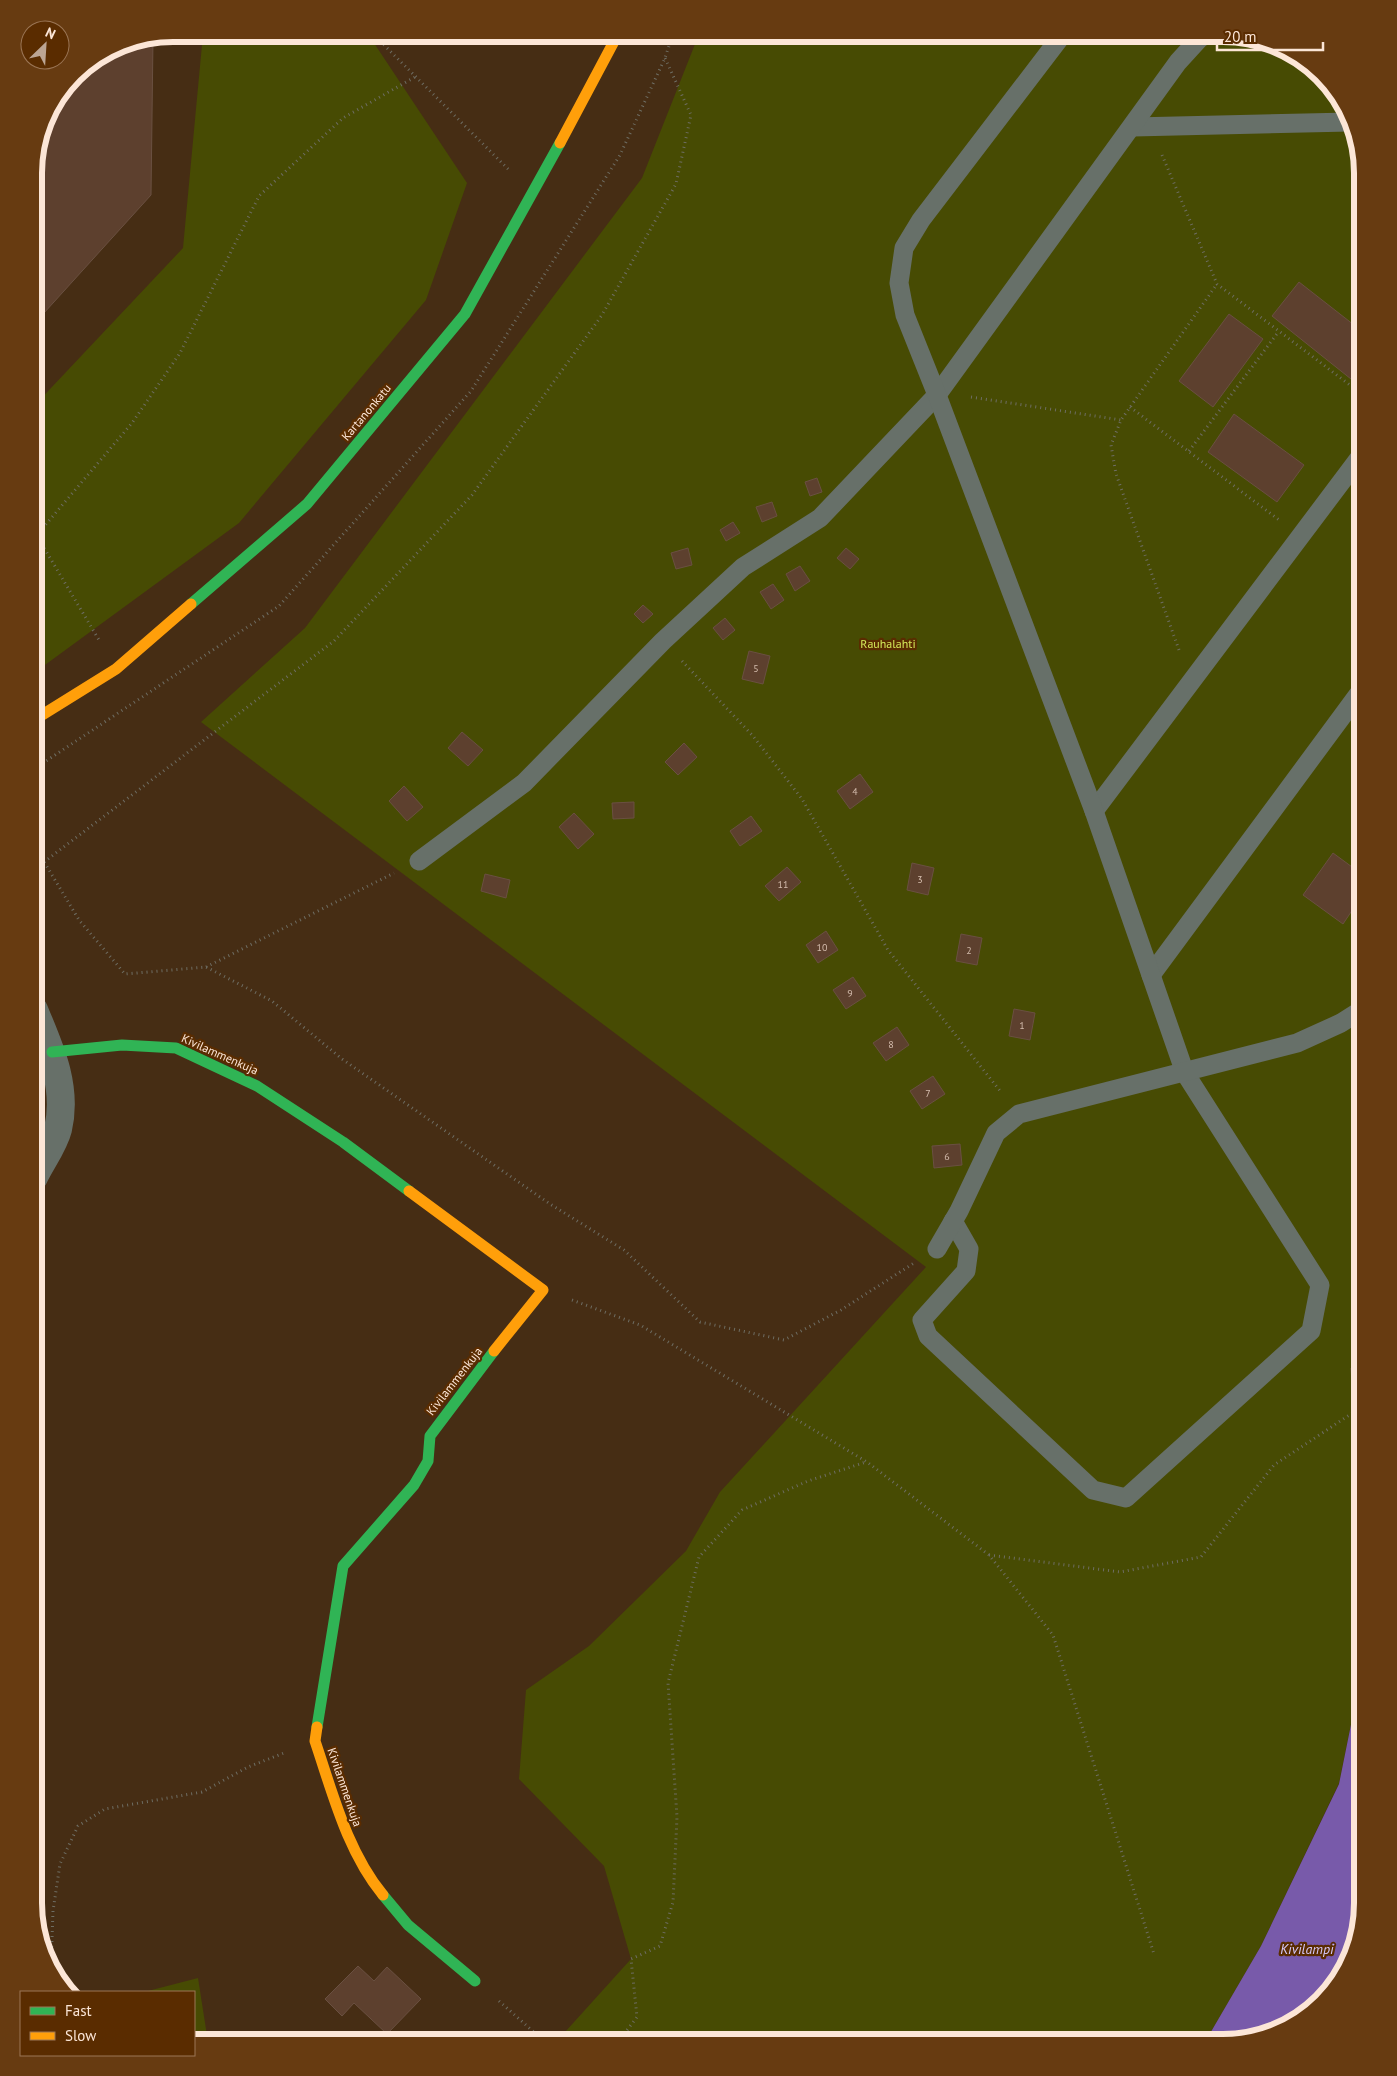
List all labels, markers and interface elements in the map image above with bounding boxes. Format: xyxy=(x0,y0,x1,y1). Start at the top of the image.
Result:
north arrow xyxy=(20,20,70,70)
scale bar xyxy=(1217,20,1323,52)
text: N xyxy=(43,23,58,43)
text: 20 m xyxy=(1224,27,1257,46)
street label: Kartanonkatu xyxy=(338,381,394,443)
park label: Rauhalahti xyxy=(860,636,916,651)
house number: 5 xyxy=(753,662,759,675)
house number: 4 xyxy=(852,785,858,798)
house number: 3 xyxy=(917,873,923,886)
house number: 11 xyxy=(778,878,788,891)
house number: 10 xyxy=(817,941,828,954)
house number: 2 xyxy=(966,944,972,957)
house number: 9 xyxy=(847,987,853,1000)
house number: 1 xyxy=(1019,1019,1025,1032)
street label: Kivilammenkuja xyxy=(179,1030,261,1078)
house number: 8 xyxy=(888,1038,894,1051)
house number: 7 xyxy=(925,1087,931,1100)
house number: 6 xyxy=(944,1150,950,1163)
street label: Kivilammenkuja xyxy=(423,1344,485,1418)
street label: Kivilammenkuja xyxy=(324,1746,366,1828)
water label: Kivilampi xyxy=(1280,1940,1334,1958)
legend xyxy=(20,1991,195,2056)
text: Fast xyxy=(65,2001,92,2020)
text: Slow xyxy=(65,2026,96,2045)

